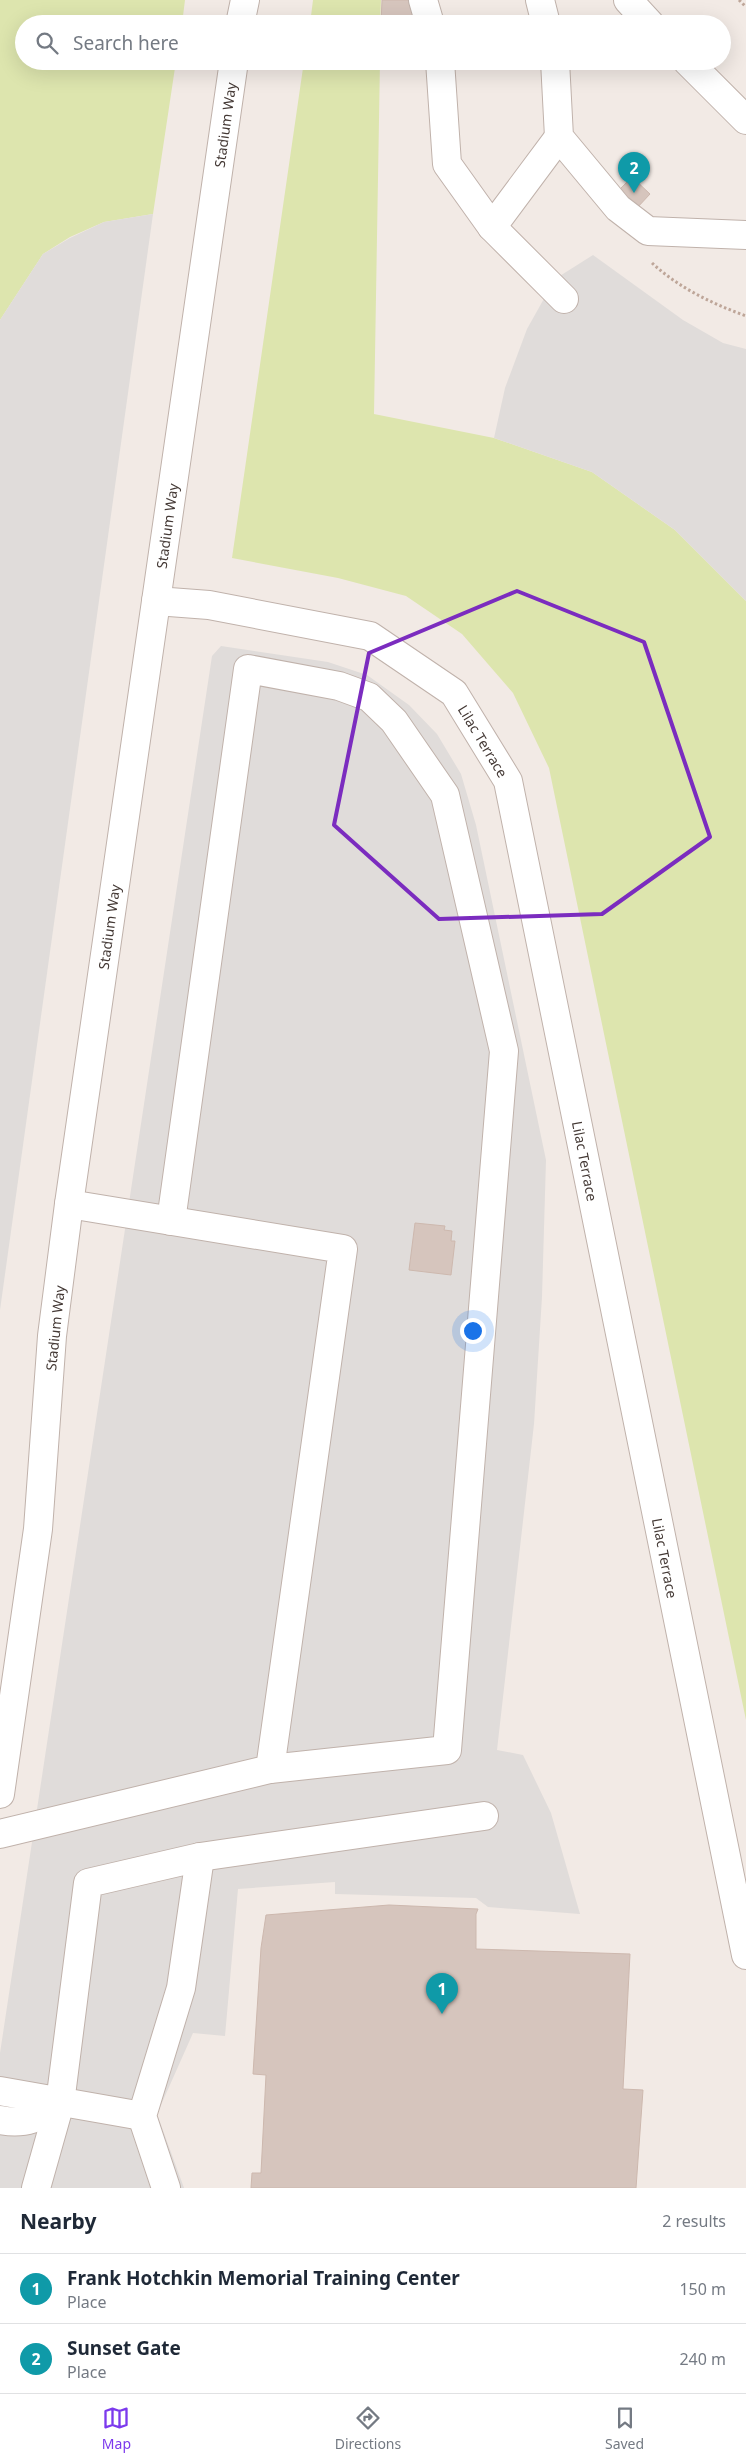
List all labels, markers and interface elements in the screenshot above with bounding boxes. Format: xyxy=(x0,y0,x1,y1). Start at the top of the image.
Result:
search box xyxy=(15,15,731,70)
icon: search xyxy=(33,29,61,57)
text: Search here xyxy=(73,30,179,56)
street label: Stadium Way xyxy=(210,80,241,169)
pin: 2 xyxy=(618,152,650,193)
street label: Stadium Way xyxy=(152,481,183,570)
street label: Lilac Terrace xyxy=(454,701,512,781)
street label: Stadium Way xyxy=(94,882,125,971)
street label: Lilac Terrace xyxy=(568,1119,602,1203)
street label: Stadium Way xyxy=(41,1283,69,1372)
your location xyxy=(460,1318,486,1344)
street label: Lilac Terrace xyxy=(648,1516,682,1600)
pin: 1 xyxy=(426,1973,458,2014)
text: Nearby xyxy=(20,2207,96,2235)
text: 2 results xyxy=(662,2210,726,2232)
text: Frank Hotchkin Memorial Training Center xyxy=(67,2265,460,2291)
text: 1 xyxy=(31,2278,41,2300)
text: 150 m xyxy=(679,2278,726,2300)
text: Place xyxy=(67,2291,107,2313)
text: Sunset Gate xyxy=(67,2335,181,2361)
text: 2 xyxy=(31,2348,41,2370)
text: 240 m xyxy=(679,2348,726,2370)
text: Place xyxy=(67,2361,107,2383)
tab: Map xyxy=(102,2404,131,2453)
tab: Directions xyxy=(335,2404,401,2453)
tab: Saved xyxy=(605,2404,644,2453)

